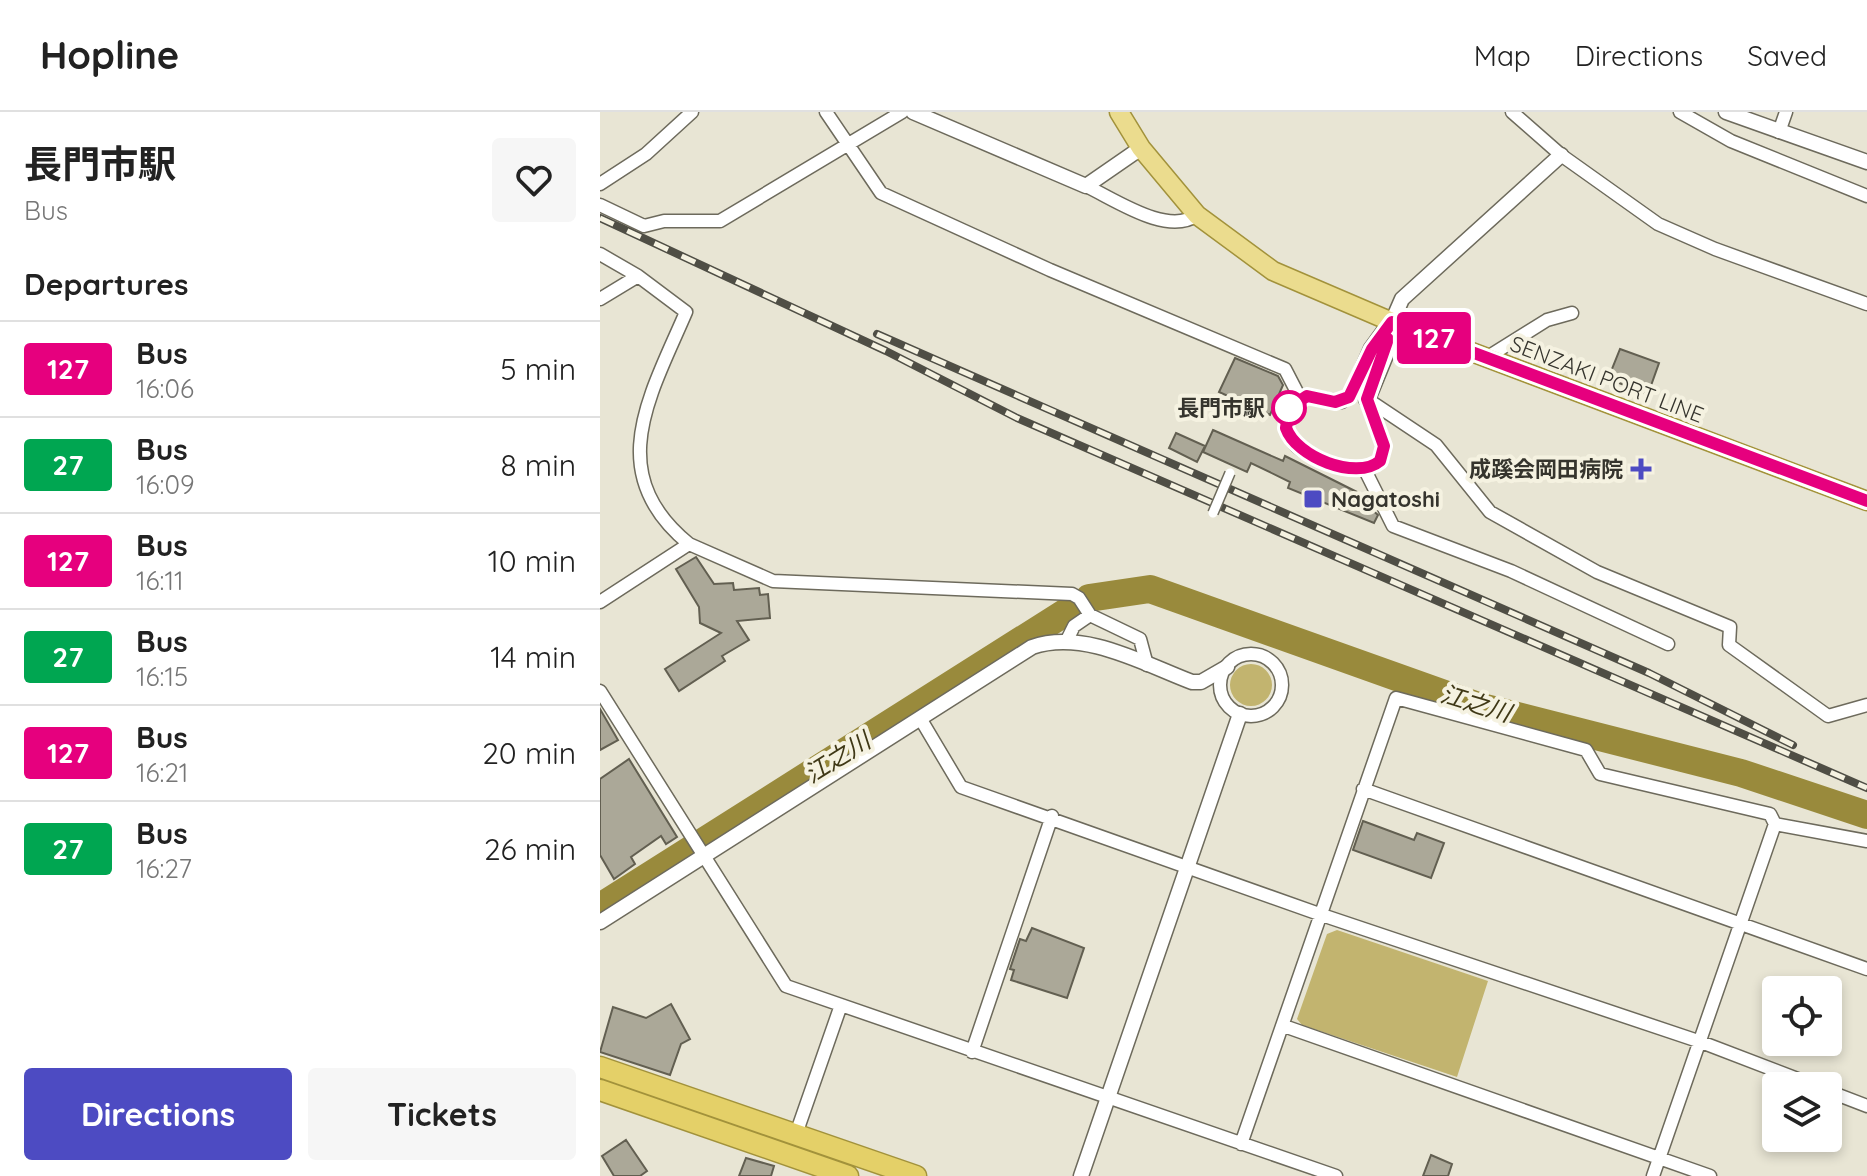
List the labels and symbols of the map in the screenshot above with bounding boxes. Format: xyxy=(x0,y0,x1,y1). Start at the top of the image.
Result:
line badge: 127 xyxy=(1388,312,1480,364)
street label: SENZAKI PORT LINE xyxy=(1506,329,1708,429)
marker: 長門市駅 xyxy=(1272,391,1306,425)
place label: 長門市駅 xyxy=(1177,394,1265,422)
place label: 成蹊会岡田病院 xyxy=(1469,455,1623,483)
marker: 成蹊会岡田病院 xyxy=(1630,458,1652,480)
place label: Nagatoshi xyxy=(1331,485,1440,513)
marker: Nagatoshi xyxy=(1302,488,1324,510)
water label: 江之川 xyxy=(1437,678,1518,729)
water label: 江之川 xyxy=(799,724,878,789)

